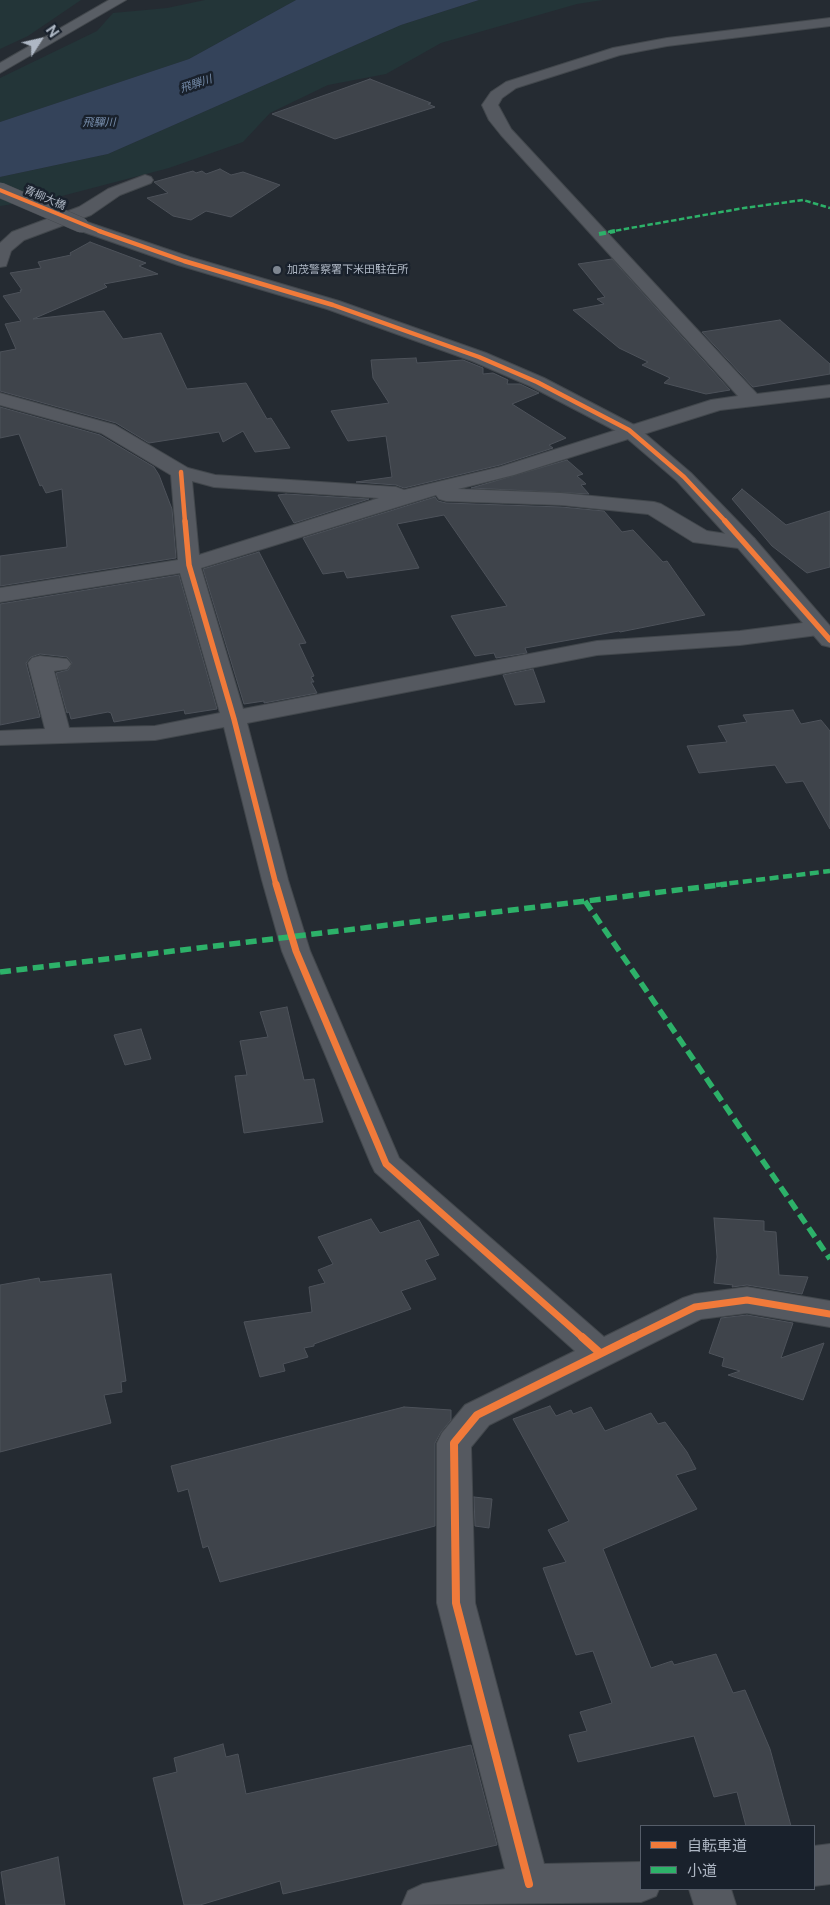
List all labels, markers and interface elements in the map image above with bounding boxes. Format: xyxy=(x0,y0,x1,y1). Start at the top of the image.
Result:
north arrow xyxy=(15,15,65,65)
text: N xyxy=(43,22,62,40)
water label: 飛騨川 xyxy=(178,72,214,96)
water label: 飛驒川 xyxy=(83,116,115,130)
street label: 青柳大橋 xyxy=(22,183,68,213)
place label: 加茂警察署下米田駐在所 xyxy=(287,263,408,277)
marker: 加茂警察署下米田駐在所 xyxy=(271,264,283,276)
legend xyxy=(640,1825,815,1890)
text: 自転車道 xyxy=(687,1837,747,1854)
text: 小道 xyxy=(687,1862,717,1879)

